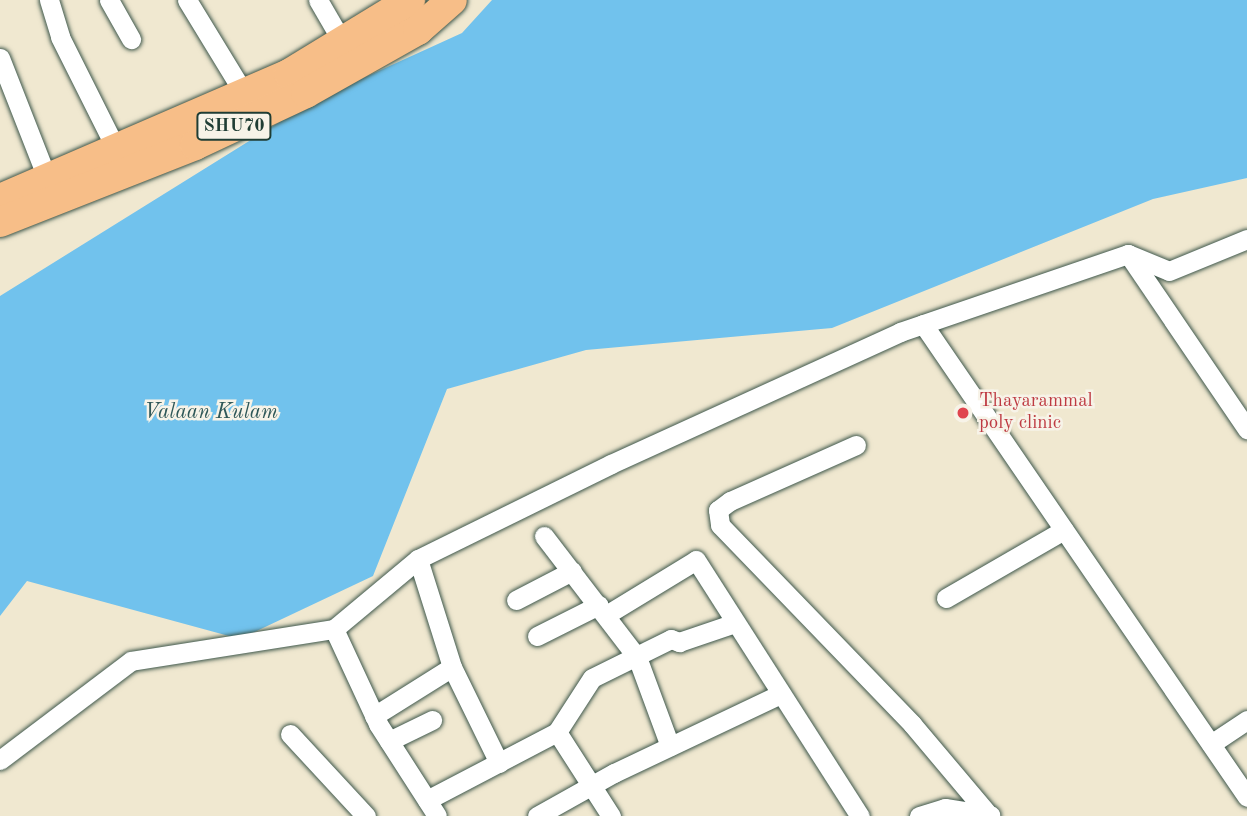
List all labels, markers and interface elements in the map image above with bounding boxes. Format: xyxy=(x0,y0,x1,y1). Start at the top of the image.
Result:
road number: SHU70 xyxy=(196,112,272,140)
place label: Thayarammal poly clinic xyxy=(979,391,1093,435)
water label: Valaan Kulam xyxy=(144,400,278,426)
marker: Thayarammal poly clinic xyxy=(953,403,973,423)

